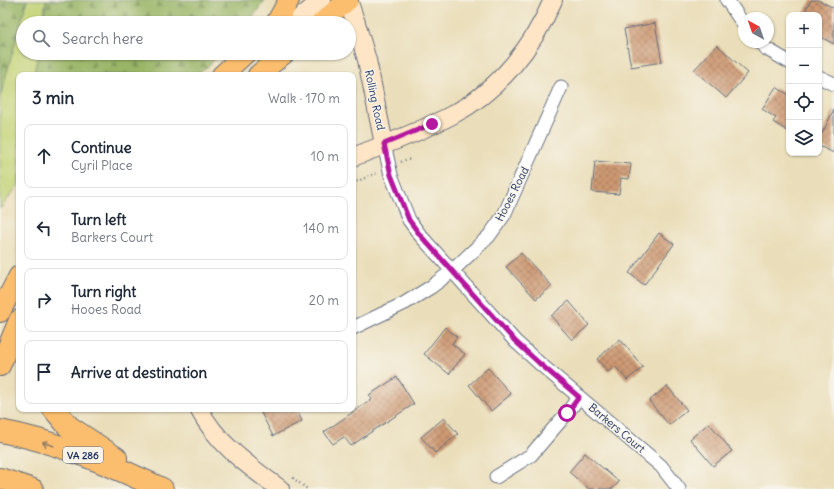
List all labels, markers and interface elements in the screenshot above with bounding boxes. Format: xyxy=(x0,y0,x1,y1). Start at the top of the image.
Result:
north arrow xyxy=(738,12,774,48)
map controls xyxy=(786,12,822,156)
button: + xyxy=(786,12,822,48)
search box xyxy=(16,16,356,60)
icon: search xyxy=(30,27,52,49)
text: Search here xyxy=(62,29,143,48)
button: − xyxy=(786,48,822,84)
street label: Rolling Road xyxy=(362,69,388,132)
button: locate xyxy=(786,84,822,120)
text: 3 min xyxy=(32,87,74,109)
text: Walk · 170 m xyxy=(268,90,340,107)
route end xyxy=(423,115,441,133)
button: layers xyxy=(786,120,822,156)
text: Continue xyxy=(71,138,132,157)
icon: ahead xyxy=(33,145,55,167)
text: 10 m xyxy=(311,148,339,165)
text: Cyril Place xyxy=(71,157,132,174)
street label: Hooes Road xyxy=(492,164,532,224)
text: Turn left xyxy=(71,210,126,229)
icon: left xyxy=(33,217,55,239)
text: 140 m xyxy=(303,220,339,237)
text: Barkers Court xyxy=(71,229,153,246)
text: Turn right xyxy=(71,282,136,301)
icon: right xyxy=(33,289,55,311)
text: 20 m xyxy=(309,292,339,309)
text: Hooes Road xyxy=(71,301,141,318)
icon: arrive xyxy=(33,361,55,383)
text: Arrive at destination xyxy=(71,363,207,382)
street label: Barkers Court xyxy=(586,400,648,456)
route start xyxy=(558,404,576,422)
one-way arrow xyxy=(43,439,55,447)
road number: VA 286 xyxy=(63,447,103,463)

